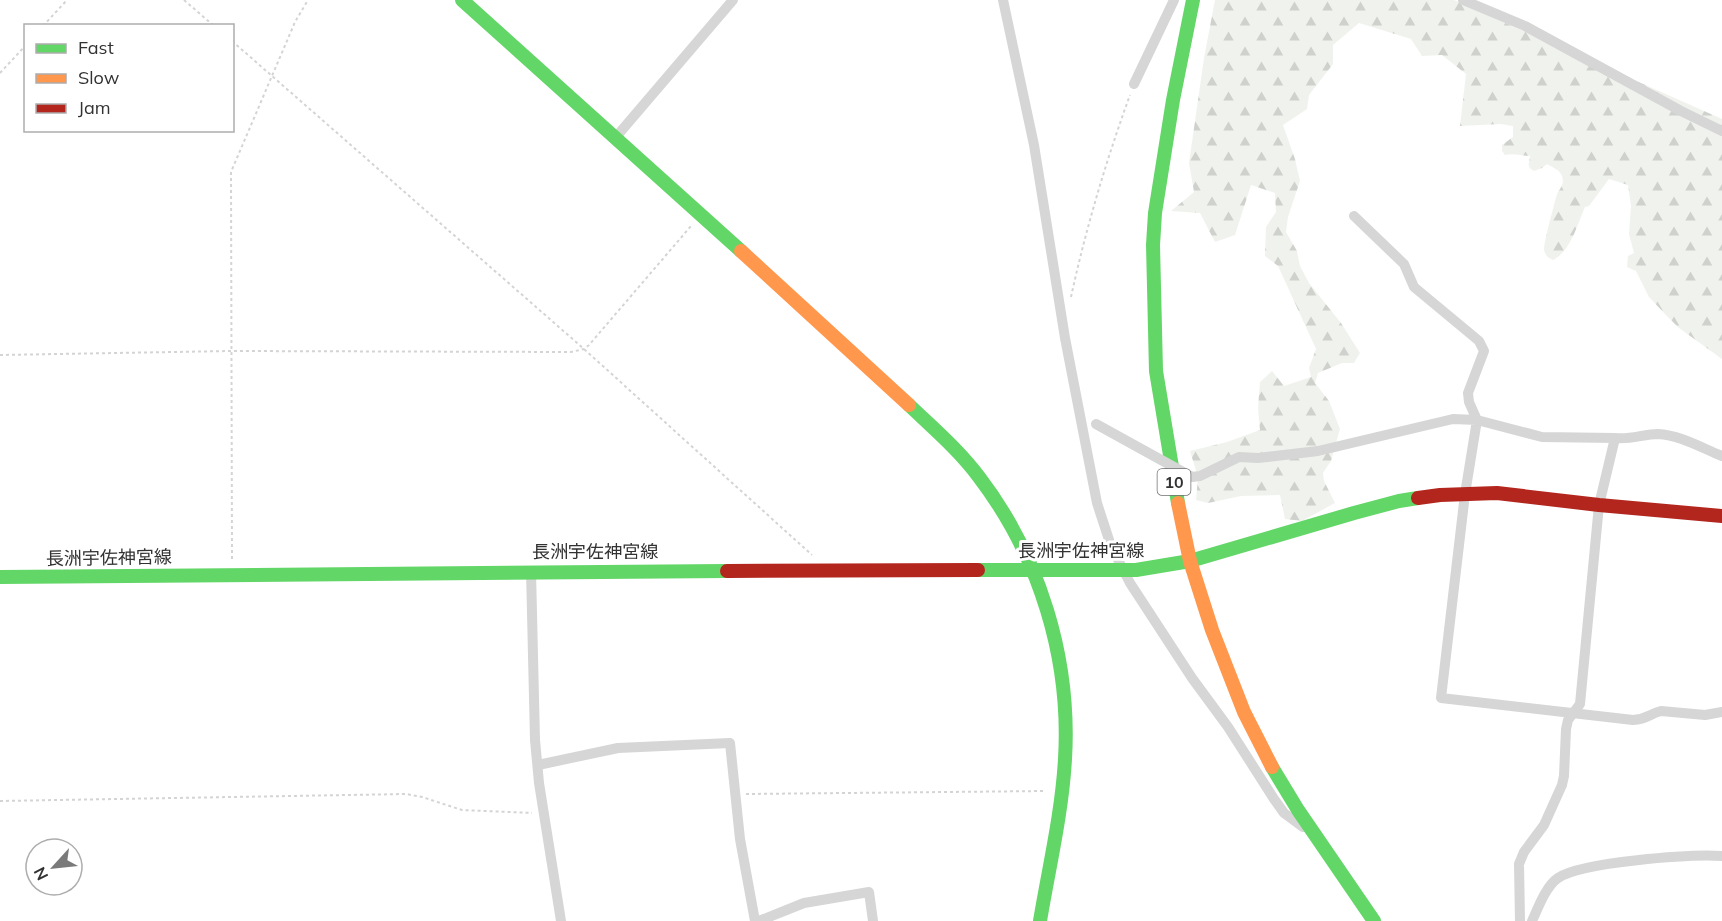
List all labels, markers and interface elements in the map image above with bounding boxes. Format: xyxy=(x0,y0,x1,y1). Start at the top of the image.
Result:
legend xyxy=(24,24,234,132)
text: Fast xyxy=(78,36,114,59)
text: Slow xyxy=(78,66,120,89)
text: Jam xyxy=(78,96,111,119)
road number: 10 xyxy=(1158,469,1190,495)
street label: 長洲宇佐神宮線 xyxy=(1018,539,1144,562)
street label: 長洲宇佐神宮線 xyxy=(532,540,658,563)
street label: 長洲宇佐神宮線 xyxy=(46,545,172,570)
north arrow xyxy=(24,837,84,897)
text: N xyxy=(29,864,52,884)

